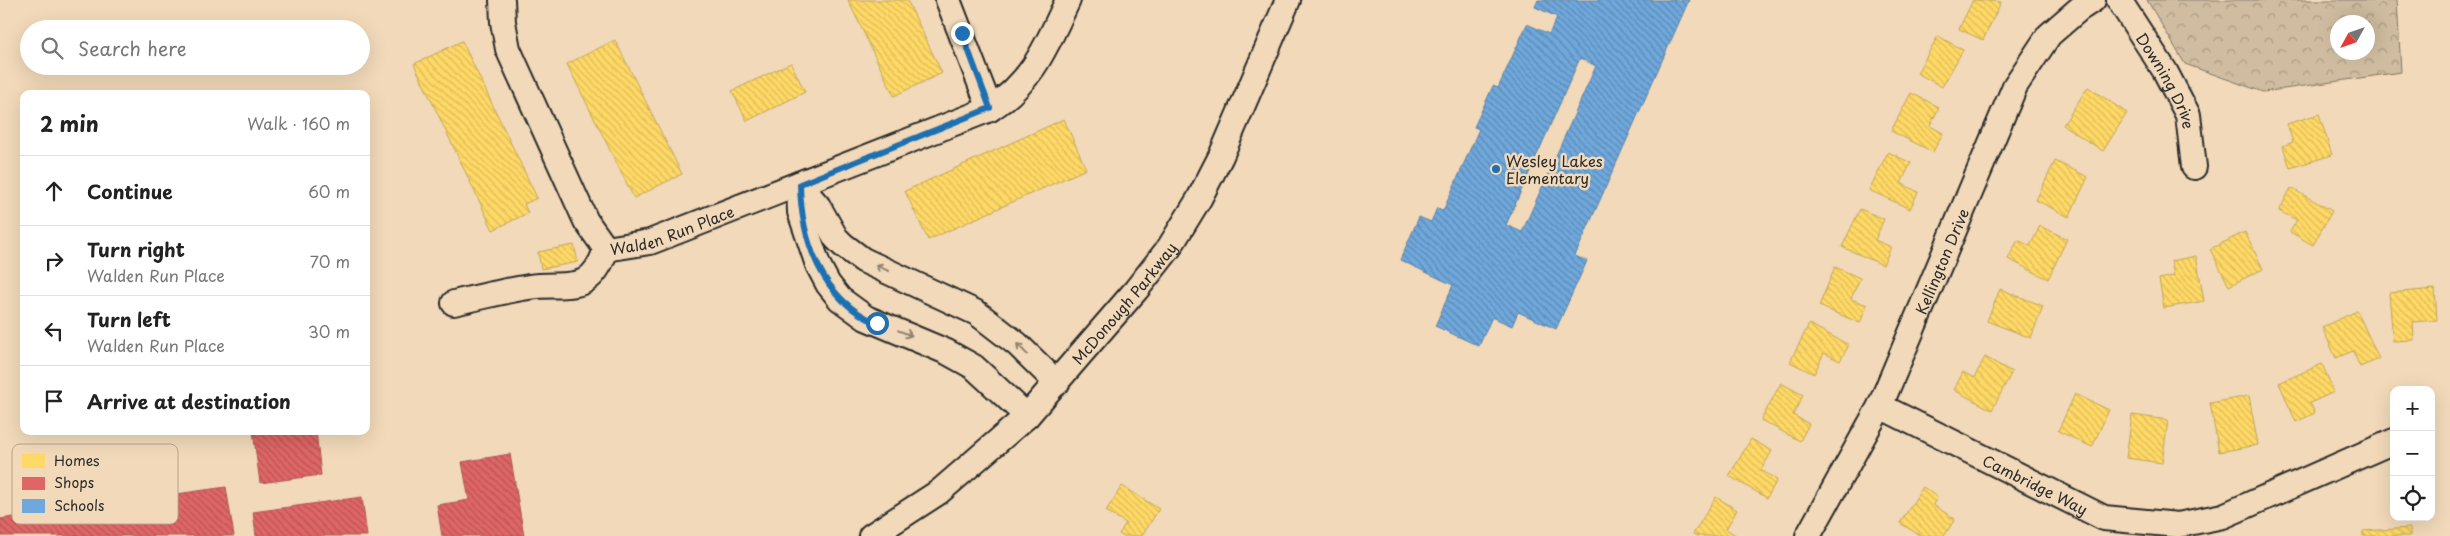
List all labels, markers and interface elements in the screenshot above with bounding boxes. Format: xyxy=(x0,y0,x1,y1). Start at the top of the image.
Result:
north arrow xyxy=(2330,15,2375,60)
search box xyxy=(20,20,370,75)
route end xyxy=(951,22,974,45)
street label: Downing Drive xyxy=(2131,27,2201,130)
icon: search xyxy=(38,34,66,62)
text: Search here xyxy=(78,34,187,62)
text: 2 min xyxy=(40,107,99,139)
text: Walk · 160 m xyxy=(247,111,350,135)
place label: Wesley Lakes Elementary xyxy=(1506,149,1603,189)
marker: Wesley Lakes Elementary xyxy=(1490,163,1502,175)
icon: ahead xyxy=(40,177,68,205)
text: Continue xyxy=(87,177,173,205)
text: 60 m xyxy=(308,179,350,203)
street label: Walden Run Place xyxy=(608,199,737,260)
street label: Kellington Drive xyxy=(1909,204,1974,318)
text: Turn right xyxy=(87,235,185,263)
street label: McDonough Parkway xyxy=(1066,238,1181,369)
icon: right xyxy=(40,247,68,275)
text: 70 m xyxy=(310,249,350,273)
text: Walden Run Place xyxy=(87,263,225,287)
one-way arrow xyxy=(875,263,890,273)
text: Turn left xyxy=(87,305,171,333)
route start xyxy=(866,312,889,335)
icon: left xyxy=(40,317,68,345)
text: 30 m xyxy=(308,319,350,343)
one-way arrow xyxy=(897,329,912,338)
text: Walden Run Place xyxy=(87,333,225,357)
one-way arrow xyxy=(1016,343,1028,356)
map controls xyxy=(2390,386,2435,521)
button: + xyxy=(2390,386,2435,431)
icon: arrive xyxy=(40,387,68,415)
text: Arrive at destination xyxy=(87,387,291,415)
button: − xyxy=(2390,431,2435,476)
legend xyxy=(12,444,178,524)
street label: Cambridge Way xyxy=(1979,448,2092,520)
text: Homes xyxy=(54,450,100,471)
text: Shops xyxy=(54,472,94,493)
button: locate xyxy=(2390,476,2435,521)
text: Schools xyxy=(54,495,104,516)

